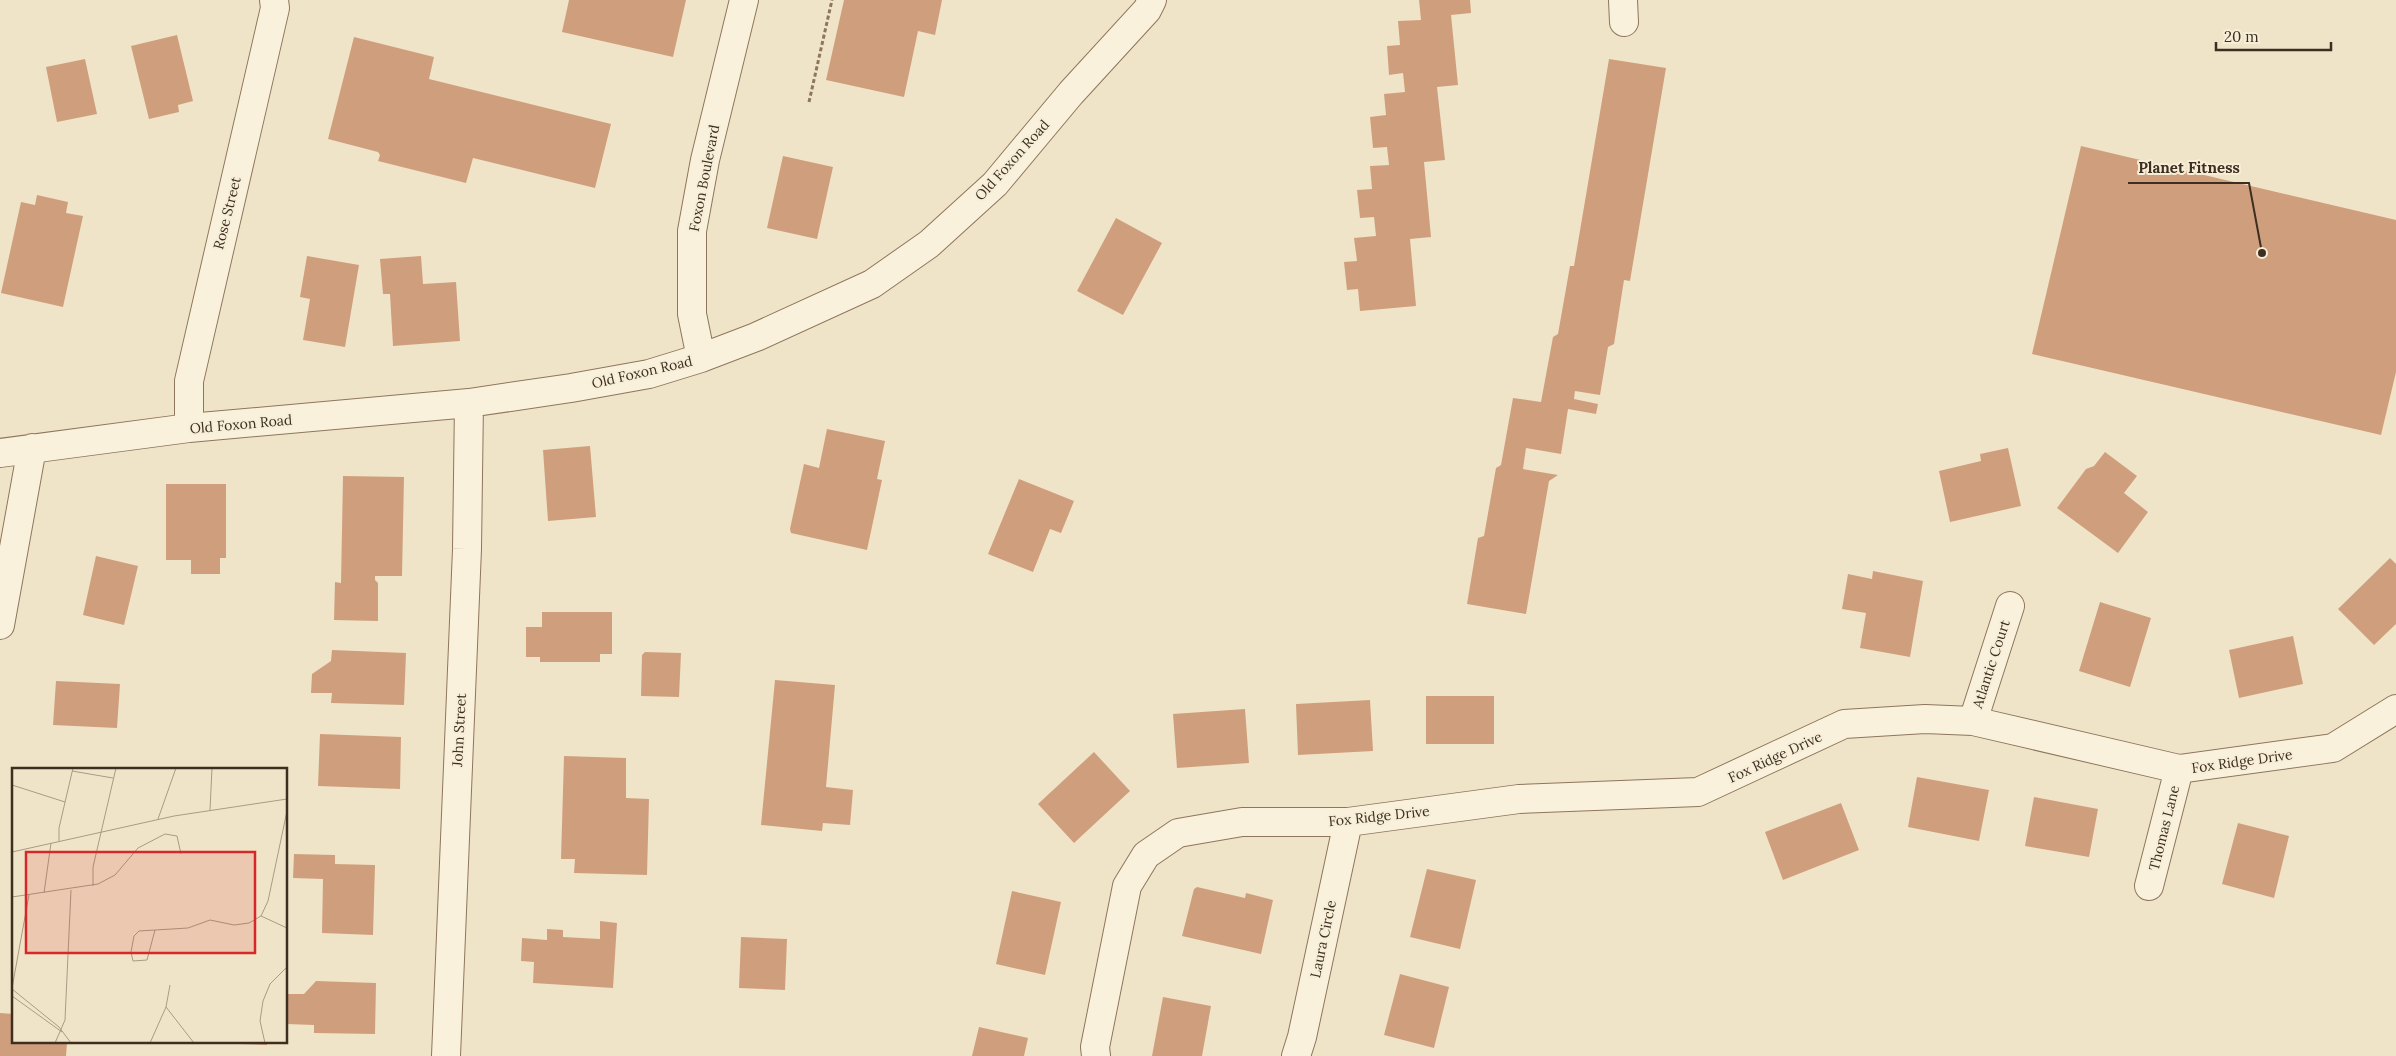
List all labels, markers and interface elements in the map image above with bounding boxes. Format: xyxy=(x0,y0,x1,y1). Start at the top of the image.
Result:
scale bar xyxy=(2216,20,2331,52)
text: 20 m xyxy=(2224,27,2259,46)
street label: Old Foxon Road xyxy=(971,116,1053,204)
street label: Foxon Boulevard xyxy=(685,123,723,233)
callout: Planet Fitness xyxy=(2128,153,2249,183)
text: Planet Fitness xyxy=(2138,158,2240,177)
street label: Rose Street xyxy=(209,174,245,251)
street label: Old Foxon Road xyxy=(590,352,694,392)
street label: Old Foxon Road xyxy=(189,411,293,437)
street label: Atlantic Court xyxy=(1968,617,2014,711)
street label: John Street xyxy=(448,692,470,768)
street label: Fox Ridge Drive xyxy=(1725,727,1825,787)
street label: Fox Ridge Drive xyxy=(2190,745,2294,777)
inset map xyxy=(12,768,288,1044)
street label: Thomas Lane xyxy=(2145,783,2183,872)
street label: Fox Ridge Drive xyxy=(1327,802,1431,830)
street label: Laura Circle xyxy=(1306,898,1340,980)

